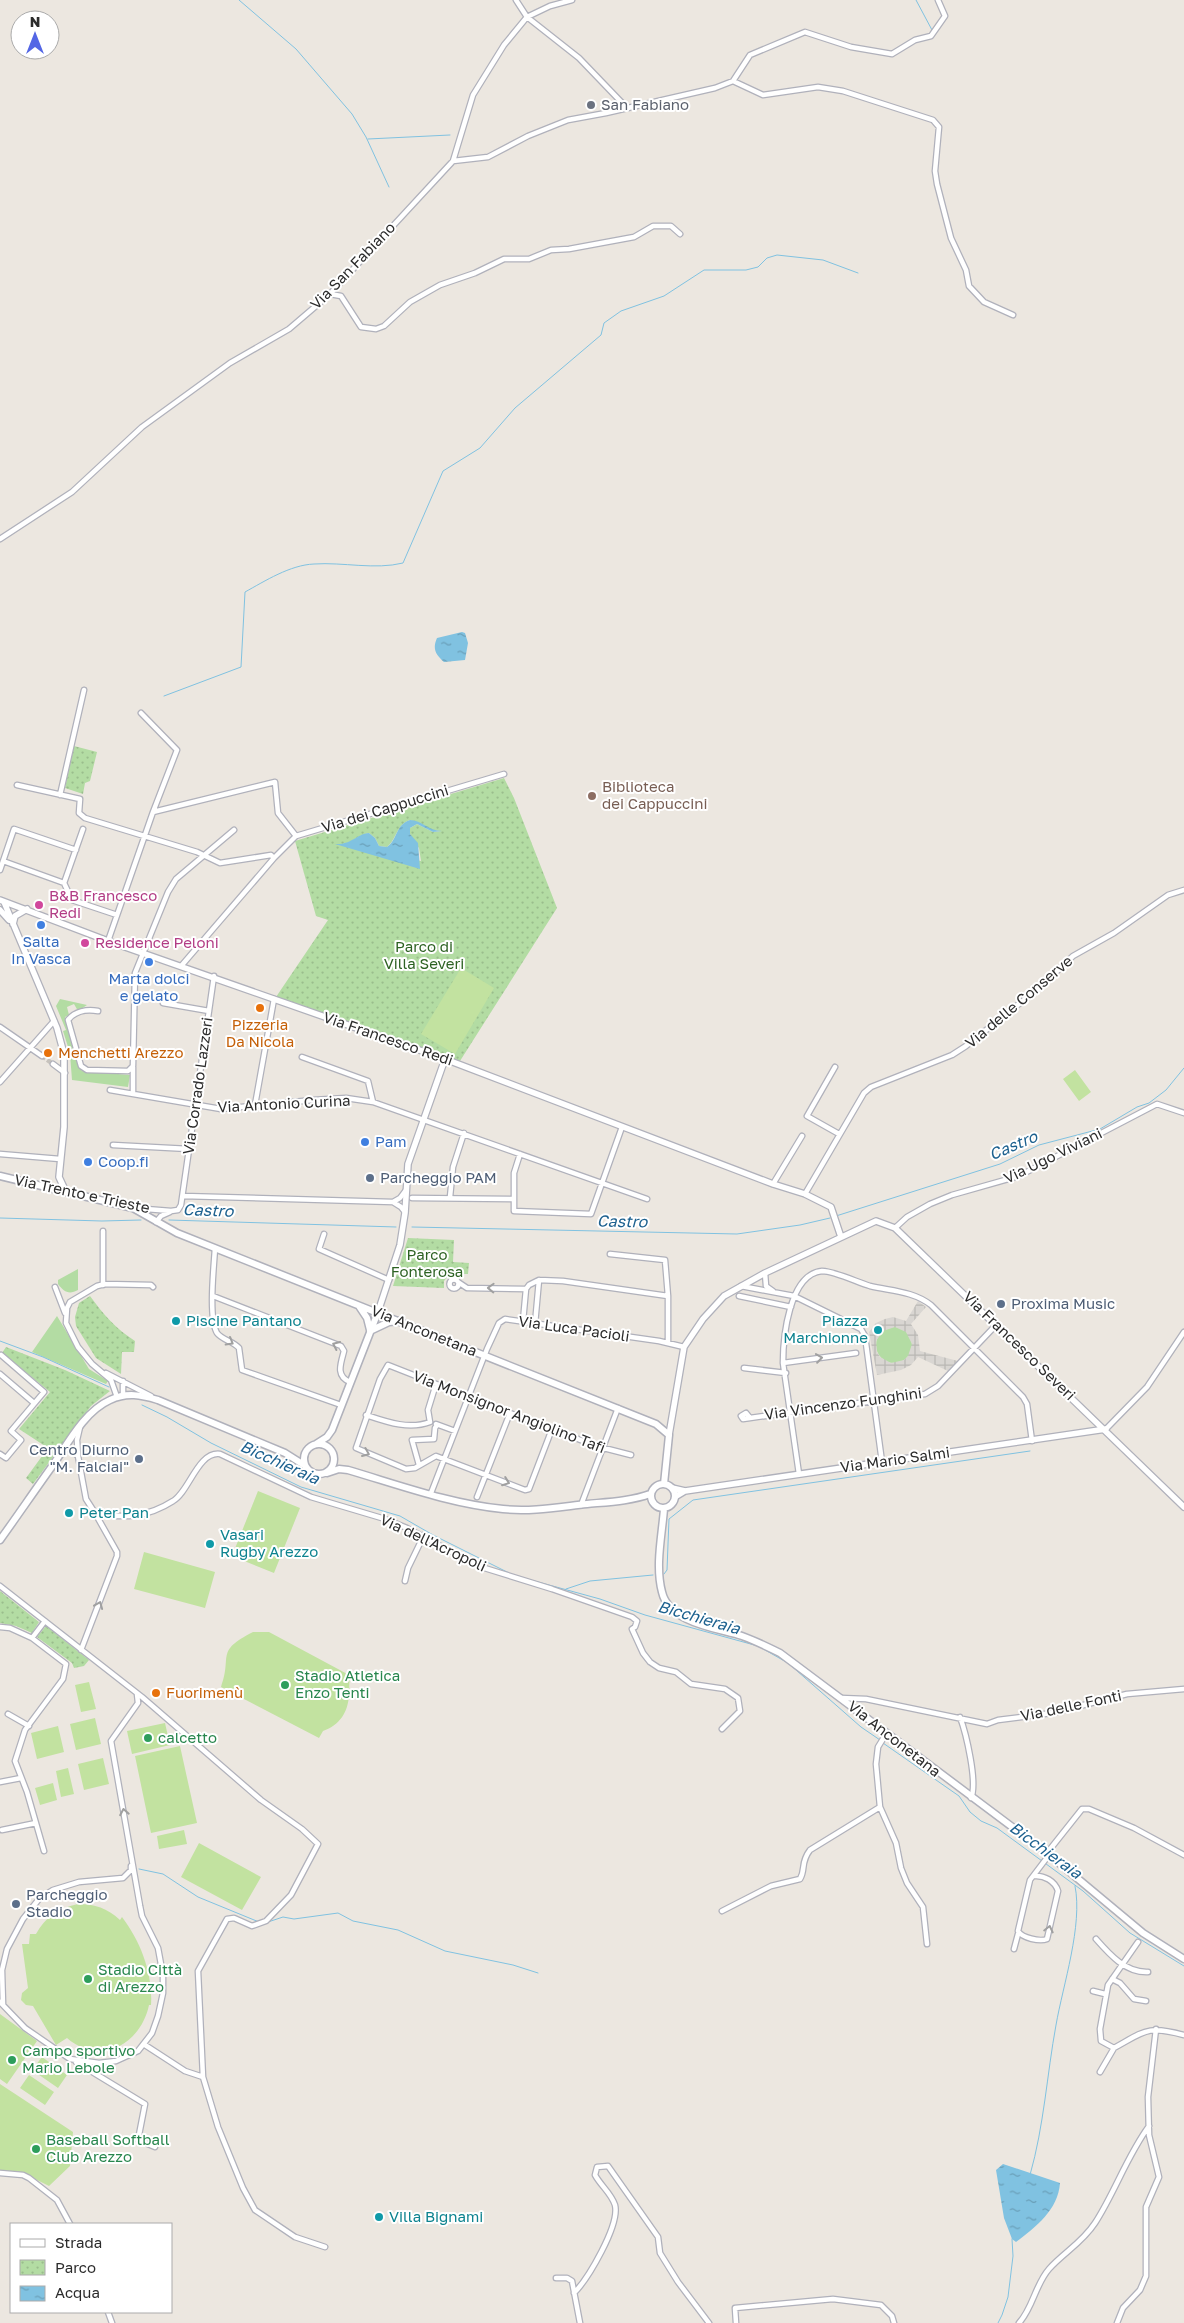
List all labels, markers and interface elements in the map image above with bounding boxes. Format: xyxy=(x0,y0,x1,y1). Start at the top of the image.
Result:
north arrow xyxy=(10,10,60,60)
text: N xyxy=(30,13,40,30)
place label: San Fabiano xyxy=(601,95,689,113)
marker: San Fabiano xyxy=(585,99,597,111)
street label: Via San Fabiano xyxy=(306,218,398,313)
place label: Biblioteca dei Cappuccini xyxy=(602,777,708,812)
street label: Via dei Cappuccini xyxy=(319,780,450,836)
marker: Biblioteca dei Cappuccini xyxy=(586,790,598,802)
place label: B&B Francesco Redi xyxy=(49,886,157,921)
marker: B&B Francesco Redi xyxy=(33,899,45,911)
marker: Salta In Vasca xyxy=(35,919,47,931)
place label: Salta In Vasca xyxy=(11,932,71,967)
place label: Residence Peloni xyxy=(95,933,219,951)
marker: Residence Peloni xyxy=(79,937,91,949)
park label: Parco di Villa Severi xyxy=(384,937,464,972)
street label: Via delle Conserve xyxy=(961,951,1076,1051)
marker: Marta dolci e gelato xyxy=(143,956,155,968)
place label: Marta dolci e gelato xyxy=(109,969,189,1004)
marker: Pizzeria Da Nicola xyxy=(254,1002,266,1014)
street label: Via Francesco Redi xyxy=(321,1007,456,1069)
place label: Pizzeria Da Nicola xyxy=(226,1015,294,1050)
street label: Via Corrado Lazzeri xyxy=(178,1016,216,1156)
place label: Menchetti Arezzo xyxy=(58,1043,183,1061)
marker: Menchetti Arezzo xyxy=(42,1047,54,1059)
street label: Via Antonio Curina xyxy=(217,1091,351,1115)
street label: Via Ugo Viviani xyxy=(1000,1123,1105,1187)
water label: Castro xyxy=(986,1125,1041,1164)
place label: Pam xyxy=(375,1132,406,1150)
marker: Pam xyxy=(359,1136,371,1148)
place label: Coop.fi xyxy=(98,1152,149,1170)
marker: Coop.fi xyxy=(82,1156,94,1168)
place label: Parcheggio PAM xyxy=(380,1168,497,1186)
street label: Via Trento e Trieste xyxy=(13,1170,152,1216)
marker: Parcheggio PAM xyxy=(364,1172,376,1184)
water label: Castro xyxy=(182,1199,235,1221)
water label: Castro xyxy=(597,1211,649,1231)
park label: Parco Fonterosa xyxy=(391,1245,463,1280)
one-way arrow xyxy=(487,1283,495,1294)
street label: Via Francesco Severi xyxy=(960,1287,1080,1404)
place label: Proxima Music xyxy=(1011,1294,1115,1312)
marker: Proxima Music xyxy=(995,1298,1007,1310)
street label: Via Anconetana xyxy=(369,1301,480,1360)
place label: Piscine Pantano xyxy=(186,1311,302,1329)
street label: Via Luca Pacioli xyxy=(517,1311,631,1345)
place label: Piazza Marchionne xyxy=(783,1311,868,1346)
marker: Piscine Pantano xyxy=(170,1315,182,1327)
marker: Piazza Marchionne xyxy=(872,1324,884,1336)
one-way arrow xyxy=(225,1335,234,1345)
one-way arrow xyxy=(332,1340,341,1351)
one-way arrow xyxy=(816,1353,824,1364)
street label: Via Monsignor Angiolino Tafi xyxy=(411,1366,608,1456)
street label: Via Vincenzo Funghini xyxy=(763,1383,923,1423)
water label: Bicchieraia xyxy=(237,1436,323,1489)
place label: Centro Diurno "M. Falciai" xyxy=(29,1440,129,1475)
street label: Via Mario Salmi xyxy=(839,1442,951,1476)
one-way arrow xyxy=(361,1447,370,1457)
marker: Centro Diurno "M. Falciai" xyxy=(133,1453,145,1465)
one-way arrow xyxy=(501,1476,510,1487)
place label: Peter Pan xyxy=(79,1503,149,1521)
marker: Peter Pan xyxy=(63,1507,75,1519)
street label: Via dell'Acropoli xyxy=(377,1510,489,1575)
place label: Vasari Rugby Arezzo xyxy=(220,1525,318,1560)
marker: Vasari Rugby Arezzo xyxy=(204,1538,216,1550)
water label: Bicchieraia xyxy=(656,1596,743,1638)
one-way arrow xyxy=(92,1601,103,1610)
place label: Stadio Atletica Enzo Tenti xyxy=(295,1666,400,1701)
marker: Stadio Atletica Enzo Tenti xyxy=(279,1679,291,1691)
place label: Fuorimenù xyxy=(166,1683,243,1701)
street label: Via delle Fonti xyxy=(1019,1686,1123,1725)
marker: Fuorimenù xyxy=(150,1687,162,1699)
street label: Via Anconetana xyxy=(845,1696,945,1780)
place label: calcetto xyxy=(158,1728,217,1746)
marker: calcetto xyxy=(142,1732,154,1744)
one-way arrow xyxy=(119,1808,129,1816)
water label: Bicchieraia xyxy=(1006,1817,1087,1883)
place label: Parcheggio Stadio xyxy=(26,1885,107,1920)
marker: Parcheggio Stadio xyxy=(10,1898,22,1910)
one-way arrow xyxy=(1043,1925,1054,1934)
place label: Stadio Città di Arezzo xyxy=(98,1960,182,1995)
marker: Stadio Città di Arezzo xyxy=(82,1973,94,1985)
place label: Campo sportivo Mario Lebole xyxy=(22,2041,135,2076)
marker: Campo sportivo Mario Lebole xyxy=(6,2054,18,2066)
place label: Baseball Softball Club Arezzo xyxy=(46,2130,170,2165)
marker: Baseball Softball Club Arezzo xyxy=(30,2143,42,2155)
place label: Villa Bignami xyxy=(389,2207,483,2225)
marker: Villa Bignami xyxy=(373,2211,385,2223)
legend xyxy=(10,2223,172,2313)
text: Strada xyxy=(55,2233,102,2251)
text: Parco xyxy=(55,2258,96,2276)
text: Acqua xyxy=(55,2283,100,2301)

